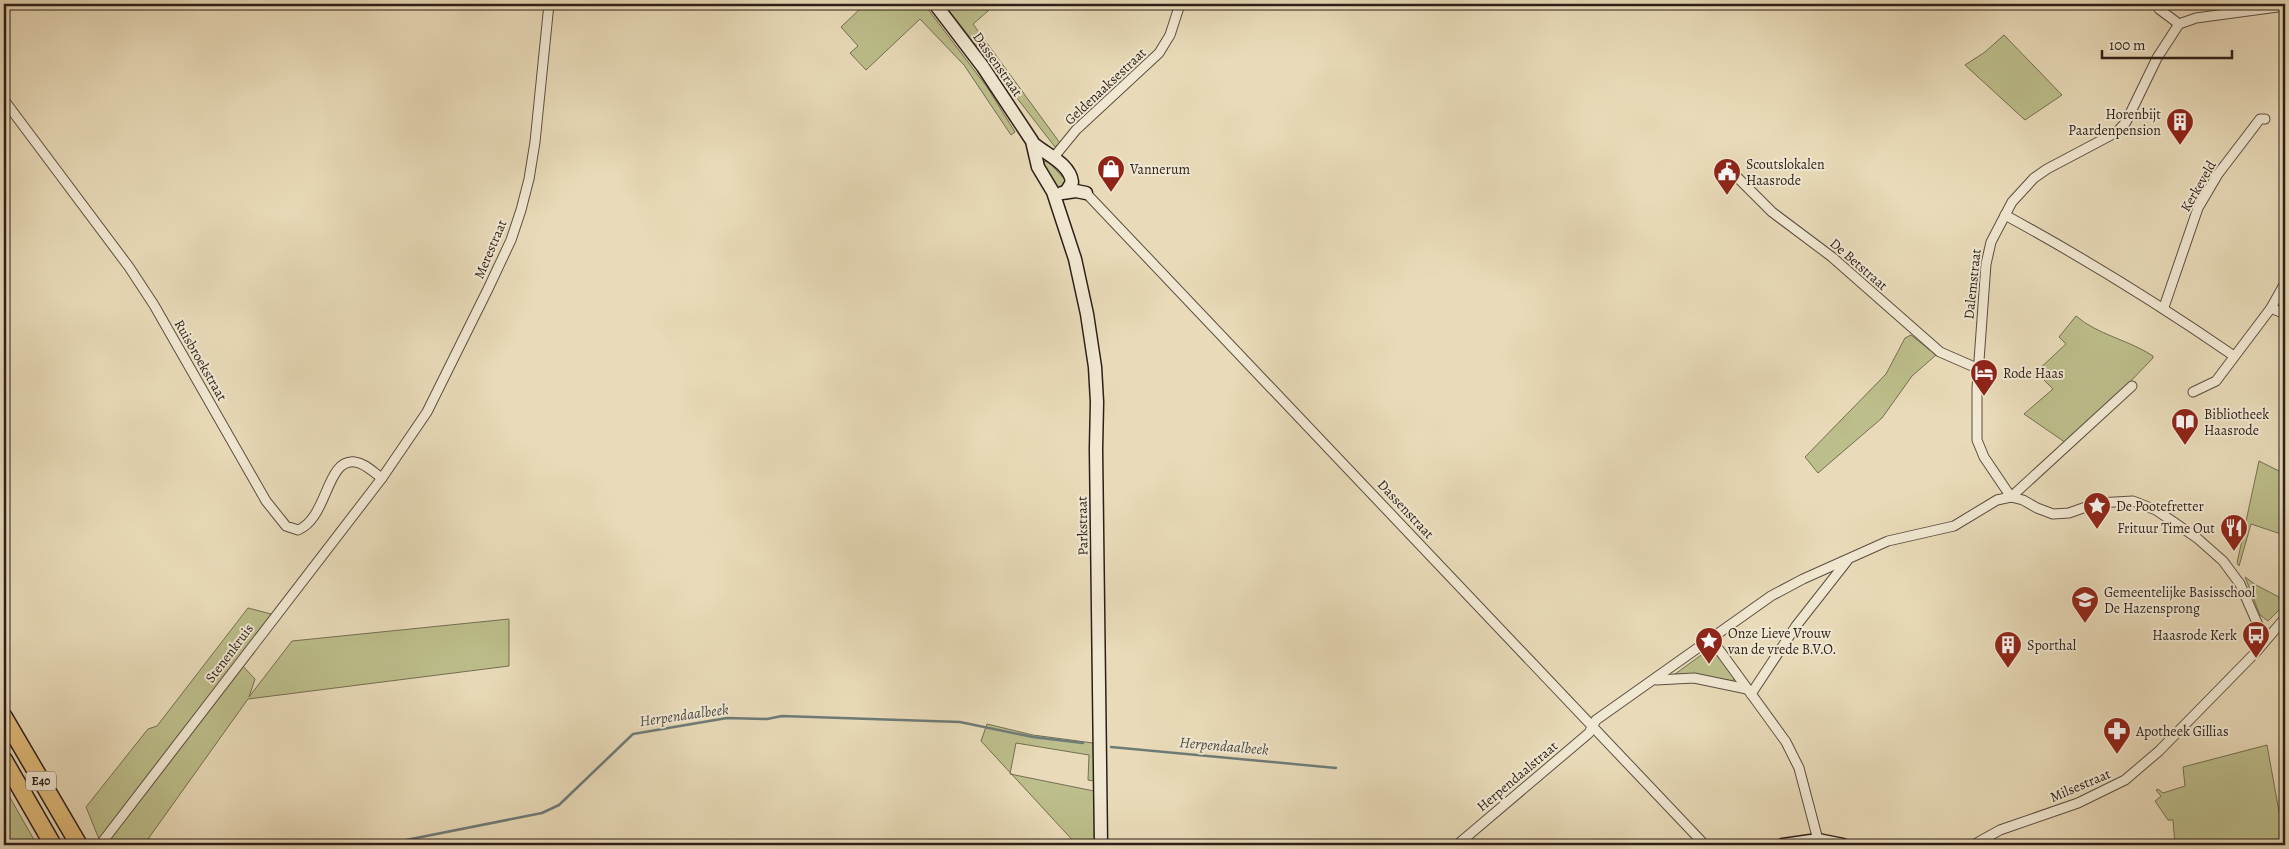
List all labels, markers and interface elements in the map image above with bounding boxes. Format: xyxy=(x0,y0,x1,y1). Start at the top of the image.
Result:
street label: Dassenstraat xyxy=(968,28,1027,101)
scale bar xyxy=(2102,28,2232,60)
text: 100 m xyxy=(2109,35,2146,55)
street label: Geldenaaksestraat xyxy=(1060,43,1151,129)
place label: Horenbijt Paardenpension xyxy=(2068,105,2161,140)
building icon: Horenbijt Paardenpension xyxy=(2165,107,2195,146)
shop icon: Vannerum xyxy=(1096,154,1126,193)
place label: Scoutslokalen Haasrode xyxy=(1746,155,1825,190)
public building icon: Scoutslokalen Haasrode xyxy=(1712,157,1742,196)
street label: Kerkeveld xyxy=(2176,157,2221,215)
place label: Vannerum xyxy=(1129,160,1190,179)
street label: Merestraat xyxy=(470,216,512,282)
street label: De Betstraat xyxy=(1826,234,1892,295)
street label: Dalemstraat xyxy=(1959,247,1986,320)
street label: Ruisbroekstraat xyxy=(170,316,232,405)
hotel icon: Rode Haas xyxy=(1969,358,1999,397)
place label: Rode Haas xyxy=(2003,364,2064,383)
place label: Bibliotheek Haasrode xyxy=(2204,405,2269,440)
library icon: Bibliotheek Haasrode xyxy=(2170,407,2200,446)
street label: Dassenstraat xyxy=(1373,476,1438,543)
place icon: De Pootefretter xyxy=(2082,491,2112,530)
street label: Parkstraat xyxy=(1072,496,1093,556)
place label: De Pootefretter xyxy=(2116,497,2204,516)
restaurant icon: Frituur Time Out xyxy=(2219,513,2249,552)
place label: Frituur Time Out xyxy=(2117,519,2215,538)
place label: Gemeentelijke Basisschool De Hazensprong xyxy=(2104,583,2256,618)
school or university icon: Gemeentelijke Basisschool De Hazensprong xyxy=(2070,585,2100,624)
street label: Stenenkruis xyxy=(201,620,258,687)
bus stop icon: Haasrode Kerk xyxy=(2241,620,2271,659)
place label: Onze Lieve Vrouw van de vrede B.V.O. xyxy=(1727,624,1836,659)
place icon: Onze Lieve Vrouw van de vrede B.V.O. xyxy=(1694,626,1724,665)
place label: Haasrode Kerk xyxy=(2152,626,2237,645)
building icon: Sporthal xyxy=(1993,630,2023,669)
place label: Sporthal xyxy=(2027,636,2077,655)
water label: Herpendaalbeek xyxy=(638,699,730,731)
pharmacy icon: Apotheek Gillias xyxy=(2102,716,2132,755)
place label: Apotheek Gillias xyxy=(2135,722,2229,741)
water label: Herpendaalbeek xyxy=(1178,732,1270,760)
street label: Herpendaalstraat xyxy=(1473,737,1562,816)
street label: Milsestraat xyxy=(2047,764,2114,807)
road number: E40 xyxy=(26,771,56,790)

